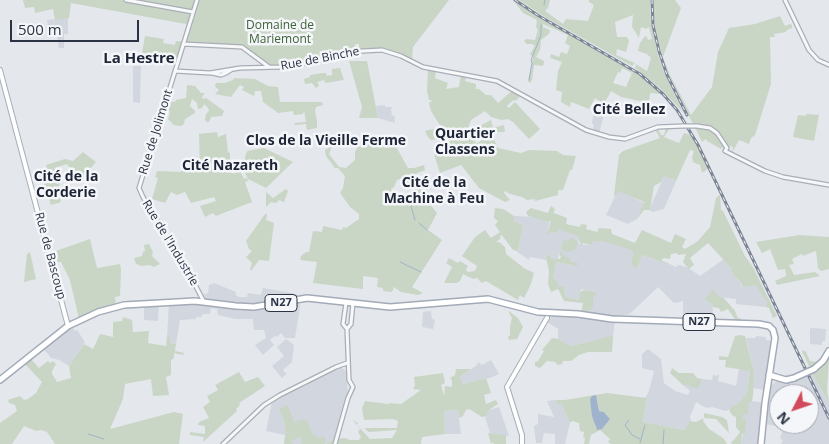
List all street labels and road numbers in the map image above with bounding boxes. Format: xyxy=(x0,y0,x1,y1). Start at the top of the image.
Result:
street label: Rue de Binche xyxy=(279,44,361,74)
street label: Rue de Jolimont xyxy=(136,88,176,176)
street label: Rue de l'Industrie xyxy=(139,197,201,289)
street label: Rue de Bascoup xyxy=(31,211,69,301)
road number: N27 xyxy=(265,294,297,312)
road number: N27 xyxy=(683,314,715,331)

